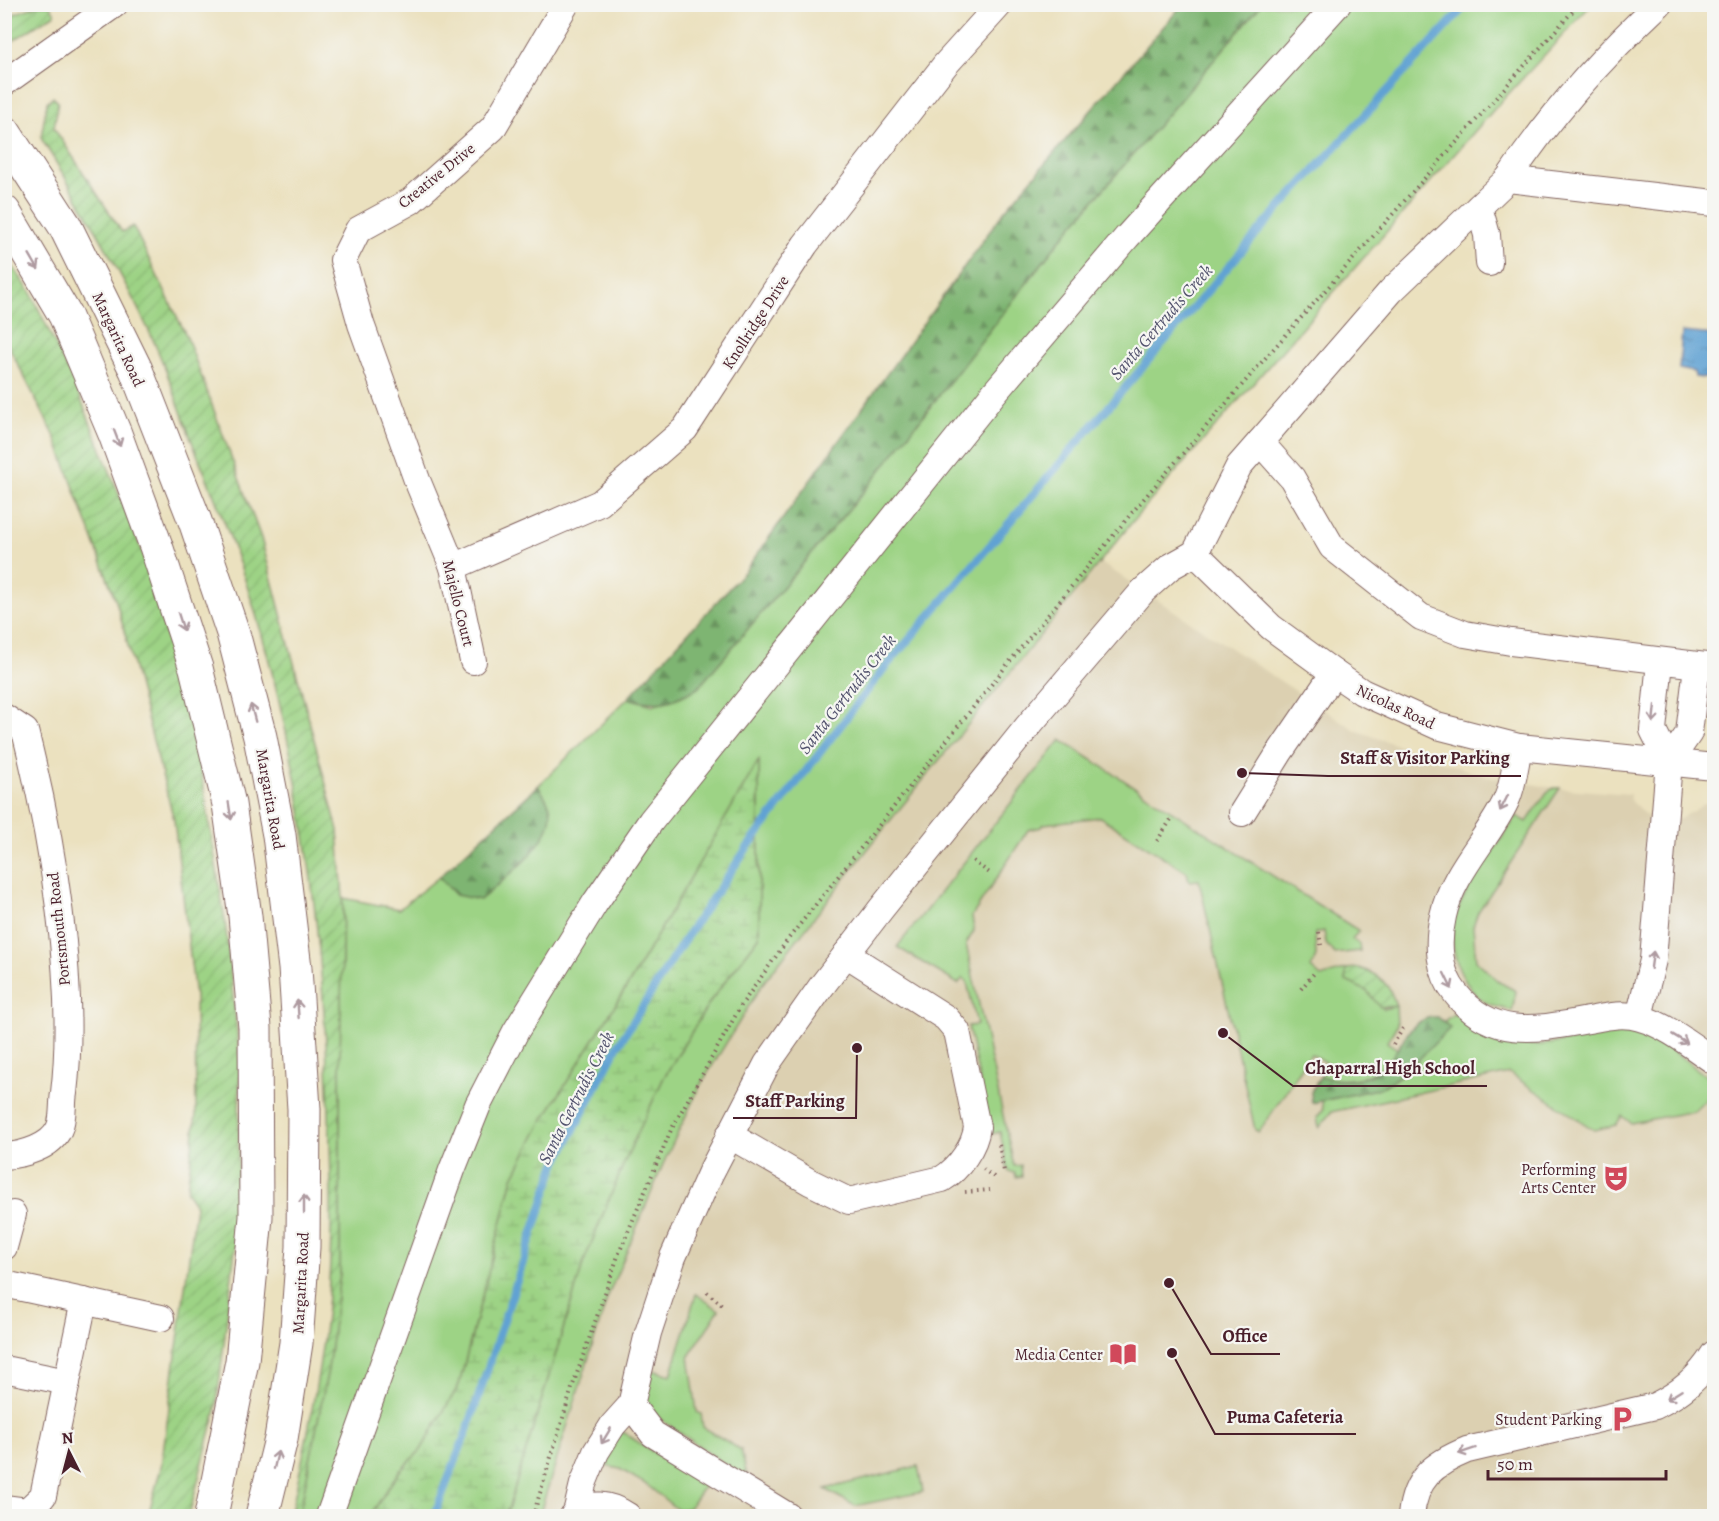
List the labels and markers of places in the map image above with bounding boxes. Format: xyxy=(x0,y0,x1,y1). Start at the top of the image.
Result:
callout: Staff & Visitor Parking xyxy=(1328,740,1521,776)
callout: Chaparral High School xyxy=(1293,1050,1487,1086)
callout: Staff Parking xyxy=(733,1082,856,1118)
place label: Performing Arts Center xyxy=(1521,1159,1596,1199)
theatre icon: Performing Arts Center xyxy=(1601,1163,1631,1193)
callout: Office xyxy=(1211,1318,1280,1354)
library icon: Media Center xyxy=(1108,1339,1138,1369)
place label: Media Center xyxy=(1015,1344,1103,1366)
callout: Puma Cafeteria xyxy=(1215,1398,1356,1434)
parking icon: Student Parking xyxy=(1607,1404,1637,1434)
place label: Student Parking xyxy=(1495,1409,1602,1431)

